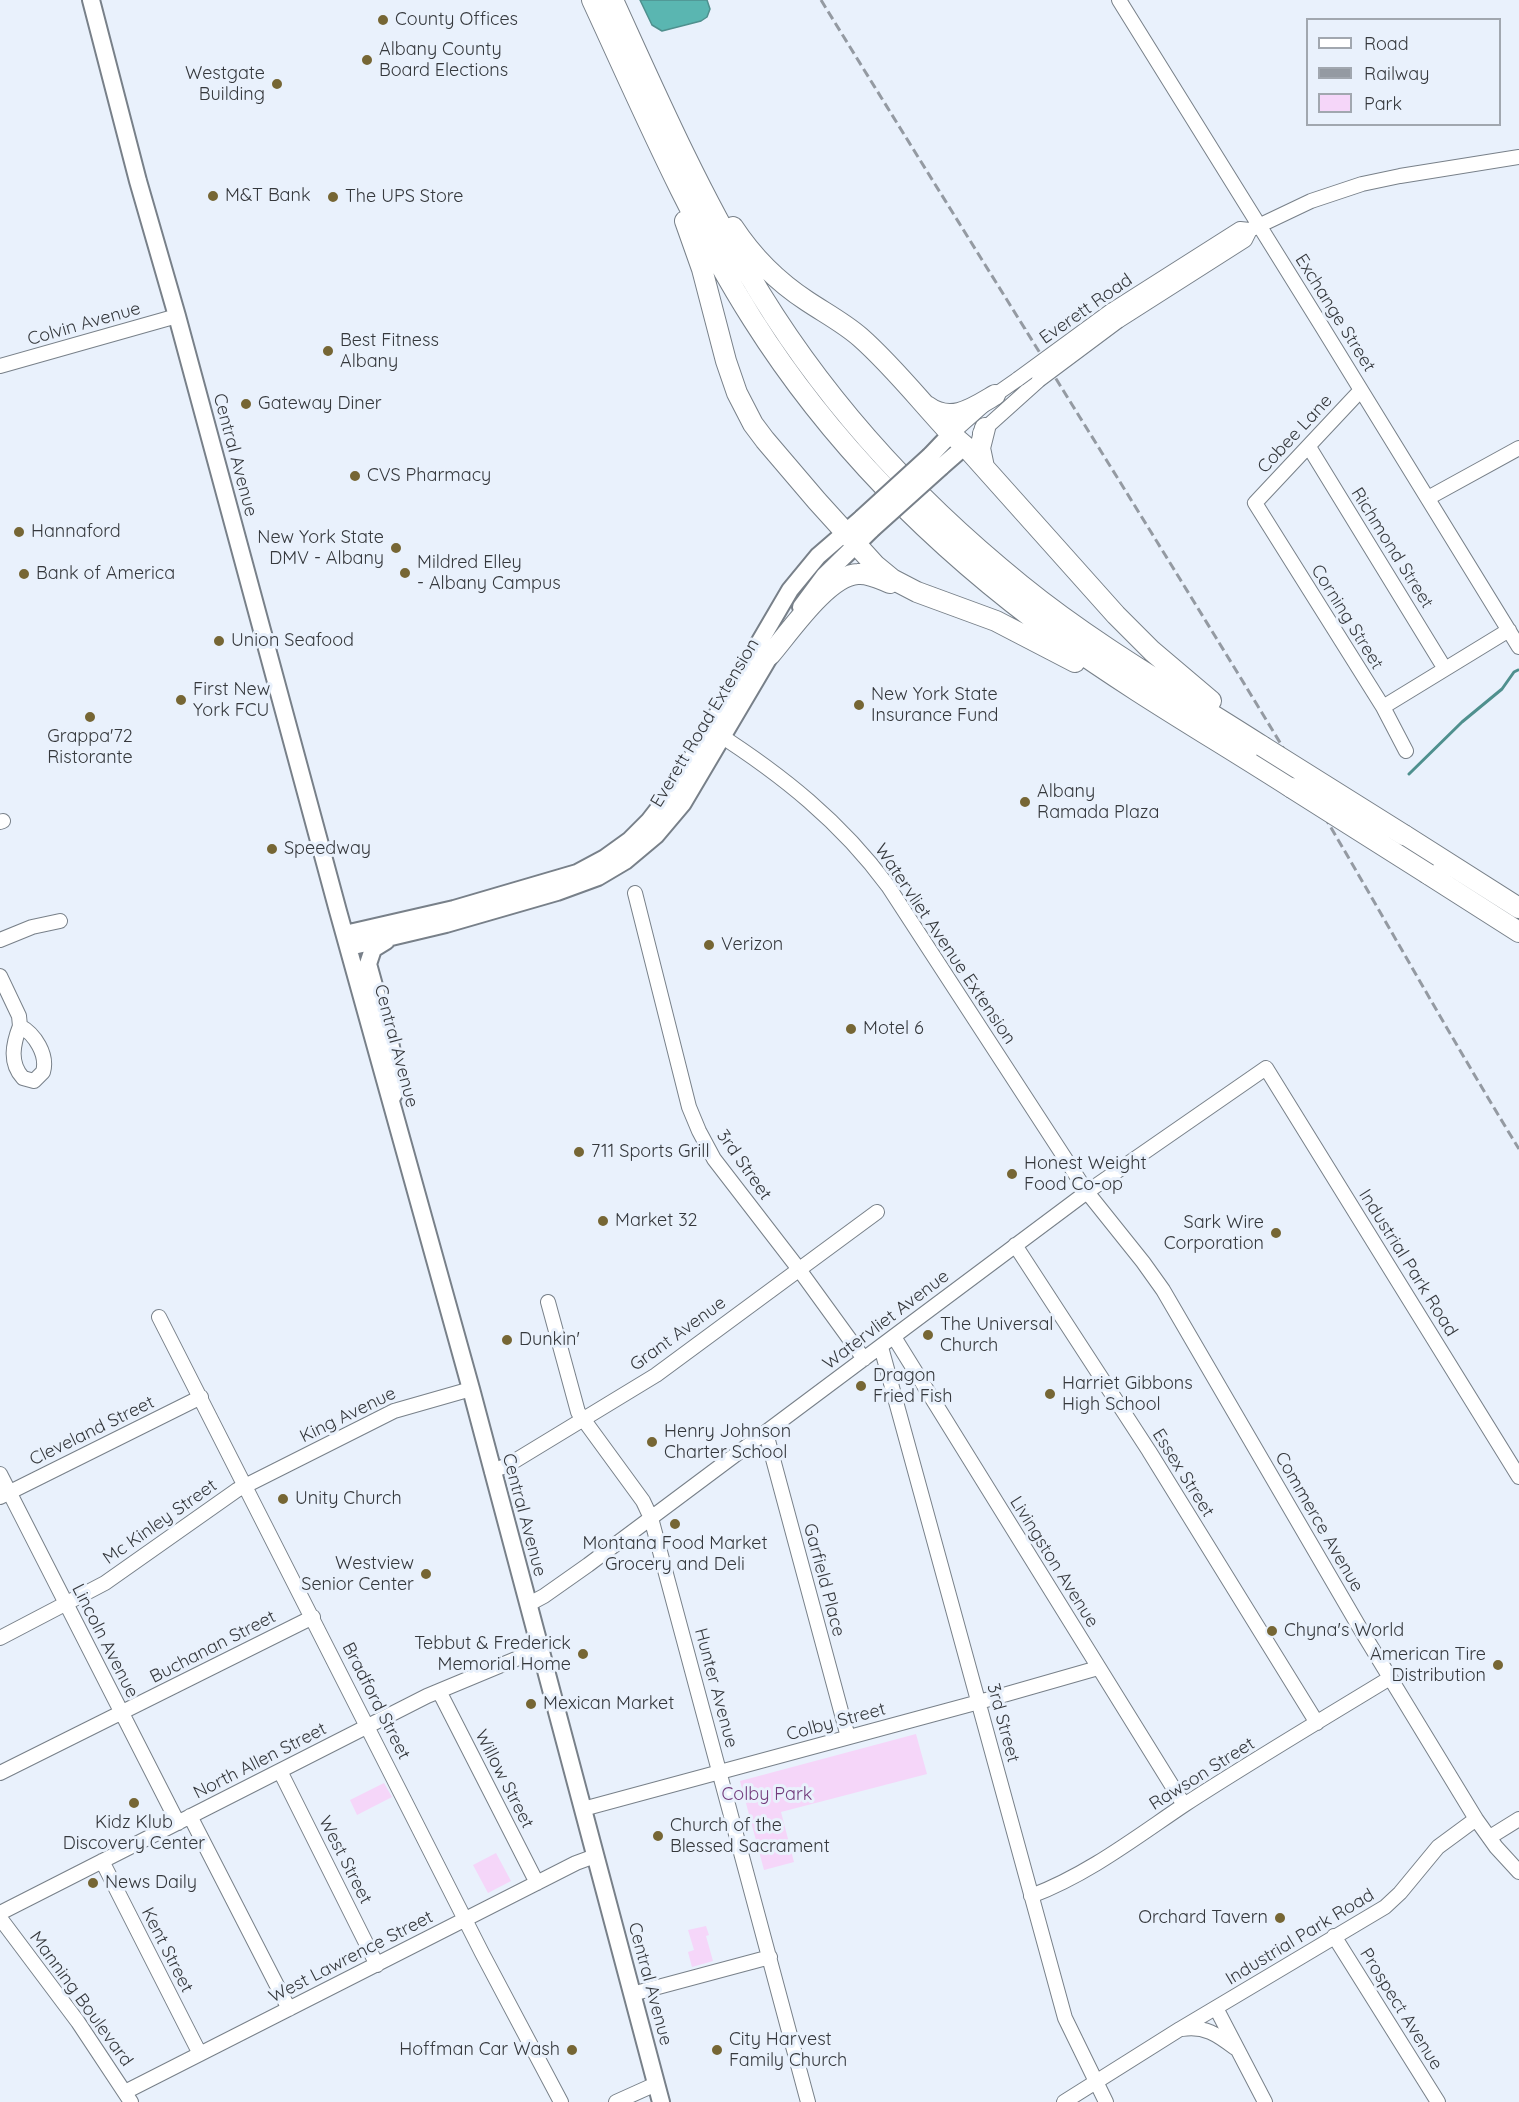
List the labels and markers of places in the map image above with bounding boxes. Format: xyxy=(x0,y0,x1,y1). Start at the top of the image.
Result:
place label: County Offices xyxy=(395,9,518,31)
marker: County Offices xyxy=(376,13,390,27)
place label: Albany County Board Elections xyxy=(379,39,508,82)
marker: Albany County Board Elections xyxy=(360,53,374,67)
place label: Westgate Building xyxy=(185,63,265,106)
marker: Westgate Building xyxy=(270,77,284,91)
place label: M&T Bank xyxy=(225,185,311,207)
place label: The UPS Store xyxy=(345,186,463,208)
marker: M&T Bank xyxy=(206,189,220,203)
marker: The UPS Store xyxy=(326,190,340,204)
place label: Best Fitness Albany xyxy=(340,330,439,372)
marker: Best Fitness Albany xyxy=(321,344,335,358)
place label: Gateway Diner xyxy=(258,393,382,415)
marker: Gateway Diner xyxy=(239,397,253,411)
place label: CVS Pharmacy xyxy=(367,465,491,487)
marker: CVS Pharmacy xyxy=(348,469,362,483)
place label: Hannaford xyxy=(31,521,121,543)
marker: Hannaford xyxy=(12,525,26,539)
place label: New York State DMV - Albany xyxy=(257,527,384,570)
marker: New York State DMV - Albany xyxy=(389,541,403,555)
place label: Mildred Elley - Albany Campus xyxy=(417,552,561,594)
place label: Bank of America xyxy=(36,563,175,585)
marker: Mildred Elley - Albany Campus xyxy=(398,566,412,580)
marker: Bank of America xyxy=(17,567,31,581)
place label: Union Seafood xyxy=(231,630,354,652)
marker: Union Seafood xyxy=(212,634,226,648)
place label: First New York FCU xyxy=(193,679,270,722)
place label: New York State Insurance Fund xyxy=(871,684,998,726)
marker: First New York FCU xyxy=(174,693,188,707)
marker: New York State Insurance Fund xyxy=(852,698,866,712)
marker: Grappa'72 Ristorante xyxy=(83,710,97,724)
place label: Grappa'72 Ristorante xyxy=(47,726,133,768)
place label: Albany Ramada Plaza xyxy=(1037,781,1159,824)
marker: Albany Ramada Plaza xyxy=(1018,795,1032,809)
place label: Speedway xyxy=(284,838,371,860)
marker: Speedway xyxy=(265,842,279,856)
place label: Verizon xyxy=(721,934,783,956)
marker: Verizon xyxy=(702,938,716,952)
place label: Motel 6 xyxy=(863,1018,924,1040)
marker: Motel 6 xyxy=(844,1022,858,1036)
place label: 711 Sports Grill xyxy=(591,1141,710,1163)
marker: 711 Sports Grill xyxy=(572,1145,586,1159)
place label: Honest Weight Food Co-op xyxy=(1024,1153,1147,1196)
marker: Honest Weight Food Co-op xyxy=(1005,1167,1019,1181)
place label: Market 32 xyxy=(615,1210,698,1232)
place label: Sark Wire Corporation xyxy=(1164,1212,1264,1254)
marker: Market 32 xyxy=(596,1214,610,1228)
marker: Sark Wire Corporation xyxy=(1269,1226,1283,1240)
place label: The Universal Church xyxy=(940,1314,1053,1356)
marker: The Universal Church xyxy=(921,1328,935,1342)
place label: Dunkin' xyxy=(519,1329,580,1351)
marker: Dunkin' xyxy=(500,1333,514,1347)
place label: Dragon Fried Fish xyxy=(873,1365,953,1408)
place label: Harriet Gibbons High School xyxy=(1062,1373,1193,1416)
marker: Dragon Fried Fish xyxy=(854,1379,868,1393)
marker: Harriet Gibbons High School xyxy=(1043,1387,1057,1401)
place label: Henry Johnson Charter School xyxy=(664,1421,791,1464)
marker: Henry Johnson Charter School xyxy=(645,1435,659,1449)
place label: Unity Church xyxy=(295,1488,402,1510)
marker: Unity Church xyxy=(276,1492,290,1506)
marker: Montana Food Market Grocery and Deli xyxy=(668,1517,682,1531)
place label: Montana Food Market Grocery and Deli xyxy=(582,1533,768,1576)
place label: Westview Senior Center xyxy=(301,1553,414,1596)
marker: Westview Senior Center xyxy=(419,1567,433,1581)
place label: Chyna's World xyxy=(1284,1620,1404,1642)
marker: Chyna's World xyxy=(1265,1624,1279,1638)
place label: Tebbut & Frederick Memorial Home xyxy=(414,1633,571,1676)
place label: American Tire Distribution xyxy=(1370,1644,1486,1686)
marker: Tebbut & Frederick Memorial Home xyxy=(576,1647,590,1661)
marker: American Tire Distribution xyxy=(1491,1658,1505,1672)
place label: Mexican Market xyxy=(543,1693,674,1715)
marker: Mexican Market xyxy=(524,1697,538,1711)
marker: Kidz Klub Discovery Center xyxy=(127,1796,141,1810)
place label: Kidz Klub Discovery Center xyxy=(63,1812,205,1854)
place label: Church of the Blessed Sacrament xyxy=(670,1815,830,1858)
marker: Church of the Blessed Sacrament xyxy=(651,1829,665,1843)
place label: News Daily xyxy=(105,1872,197,1894)
marker: News Daily xyxy=(86,1876,100,1890)
place label: Orchard Tavern xyxy=(1138,1907,1268,1929)
marker: Orchard Tavern xyxy=(1273,1911,1287,1925)
place label: City Harvest Family Church xyxy=(729,2029,847,2072)
place label: Hoffman Car Wash xyxy=(399,2039,560,2061)
marker: Hoffman Car Wash xyxy=(565,2043,579,2057)
marker: City Harvest Family Church xyxy=(710,2043,724,2057)

